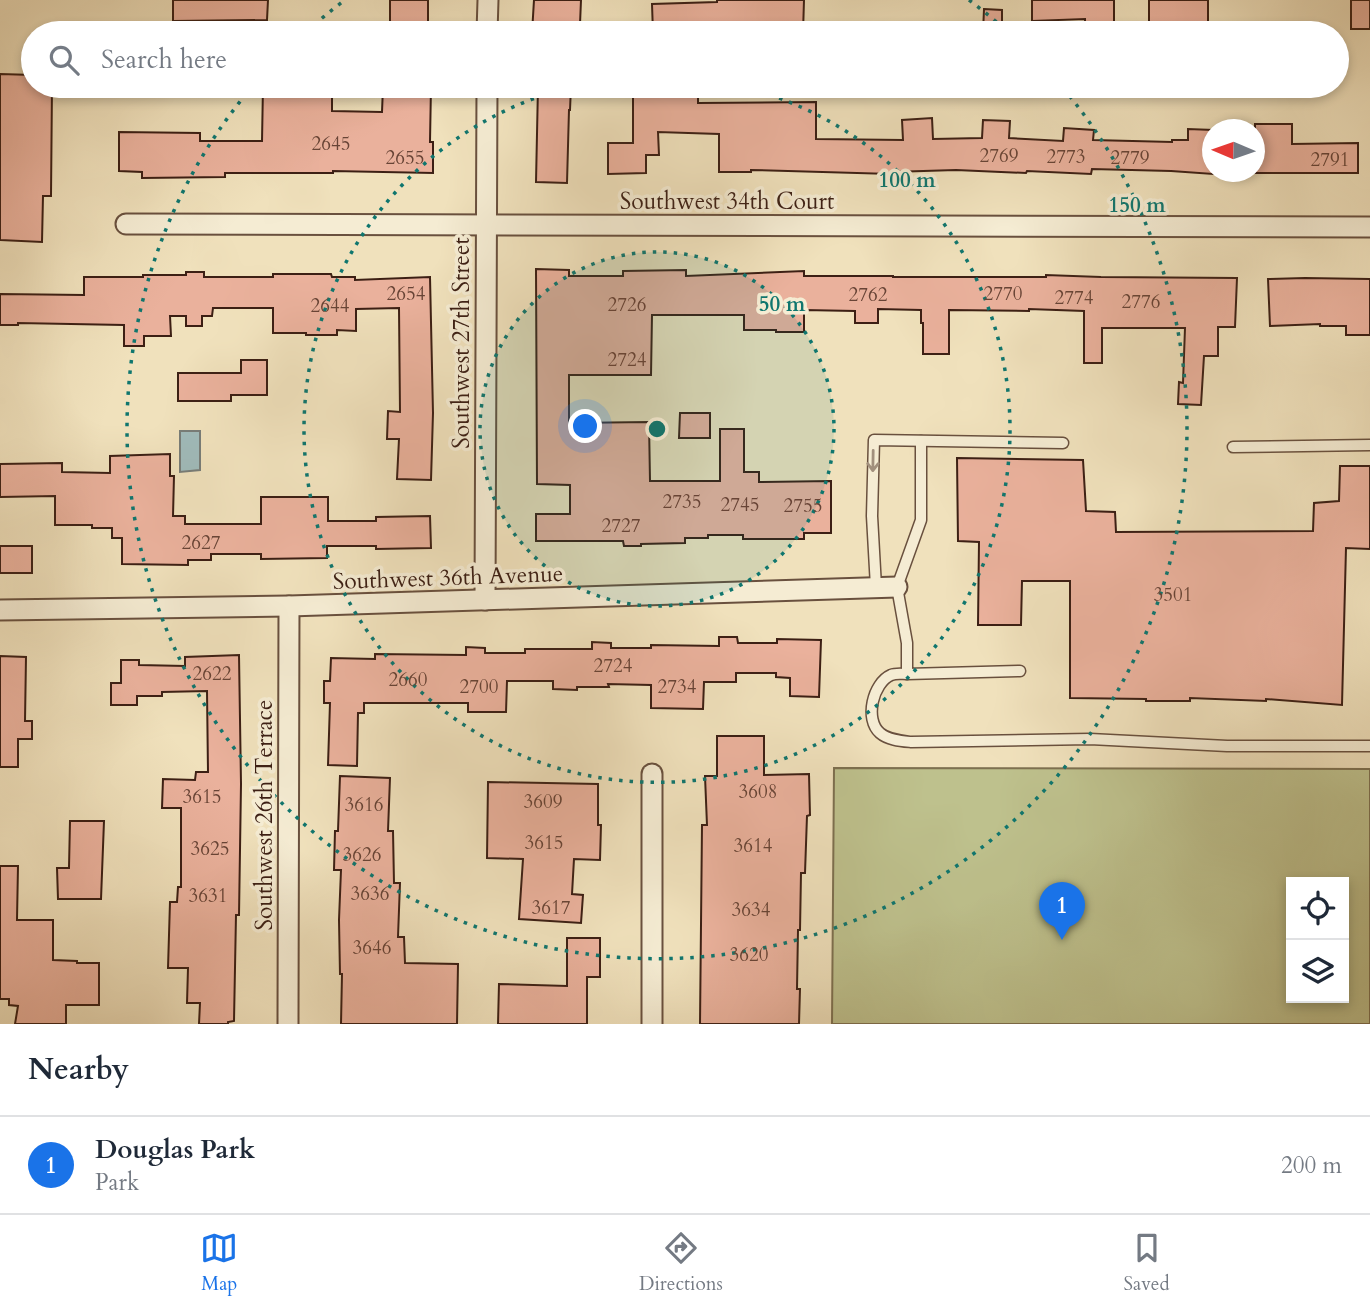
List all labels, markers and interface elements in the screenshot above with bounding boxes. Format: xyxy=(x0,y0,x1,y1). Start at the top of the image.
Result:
search box xyxy=(21,21,1349,98)
icon: search xyxy=(45,41,83,79)
text: Search here xyxy=(101,42,227,77)
north arrow xyxy=(1202,119,1265,182)
house number: 2645 xyxy=(312,131,350,157)
house number: 2769 xyxy=(980,143,1019,169)
house number: 2773 xyxy=(1047,144,1085,170)
house number: 2655 xyxy=(386,145,424,171)
house number: 2779 xyxy=(1111,145,1150,171)
house number: 2791 xyxy=(1311,147,1349,173)
text: 100 m xyxy=(878,166,936,195)
street label: Southwest 34th Court xyxy=(620,186,834,217)
text: 150 m xyxy=(1108,191,1166,220)
street label: Southwest 27th Street xyxy=(446,237,477,449)
house number: 2654 xyxy=(387,281,426,307)
house number: 2770 xyxy=(984,281,1023,307)
house number: 2762 xyxy=(849,282,888,308)
house number: 2774 xyxy=(1055,285,1094,311)
house number: 2776 xyxy=(1122,289,1160,315)
text: 50 m xyxy=(759,290,806,319)
house number: 2726 xyxy=(608,292,646,318)
house number: 2644 xyxy=(311,293,350,319)
house number: 2724 xyxy=(608,347,647,373)
your location xyxy=(568,409,602,443)
centre of rings xyxy=(645,417,669,441)
one-way arrow xyxy=(866,449,880,472)
house number: 2735 xyxy=(663,489,701,515)
house number: 2745 xyxy=(721,492,759,518)
house number: 2755 xyxy=(784,493,822,519)
house number: 2727 xyxy=(602,513,641,539)
house number: 2627 xyxy=(182,530,221,556)
street label: Southwest 36th Avenue xyxy=(332,558,564,597)
house number: 3501 xyxy=(1154,582,1192,608)
house number: 2724 xyxy=(594,653,633,679)
house number: 2622 xyxy=(193,661,232,687)
house number: 2660 xyxy=(389,667,428,693)
house number: 2700 xyxy=(460,674,499,700)
house number: 2734 xyxy=(658,674,697,700)
street label: Southwest 26th Terrace xyxy=(249,699,280,931)
house number: 3608 xyxy=(739,779,777,805)
house number: 3615 xyxy=(183,784,221,810)
house number: 3609 xyxy=(524,789,563,815)
house number: 3616 xyxy=(345,792,383,818)
house number: 3615 xyxy=(525,830,563,856)
house number: 3614 xyxy=(734,833,773,859)
house number: 3625 xyxy=(191,836,229,862)
house number: 3626 xyxy=(343,842,381,868)
map controls xyxy=(1286,877,1349,1003)
button: locate xyxy=(1286,877,1349,940)
house number: 3636 xyxy=(351,881,389,907)
pin: 1 xyxy=(1039,882,1085,940)
house number: 3631 xyxy=(189,883,227,909)
house number: 3617 xyxy=(532,895,571,921)
house number: 3634 xyxy=(732,897,771,923)
house number: 3646 xyxy=(353,935,391,961)
button: layers xyxy=(1286,940,1349,1003)
house number: 3620 xyxy=(730,942,769,968)
text: Nearby xyxy=(28,1049,129,1090)
text: Douglas Park xyxy=(95,1132,255,1167)
text: 1 xyxy=(45,1150,57,1181)
text: 200 m xyxy=(1281,1150,1342,1181)
text: Park xyxy=(95,1167,139,1198)
tab: Map xyxy=(200,1229,238,1297)
tab: Directions xyxy=(639,1229,723,1297)
tab: Saved xyxy=(1124,1229,1170,1297)

